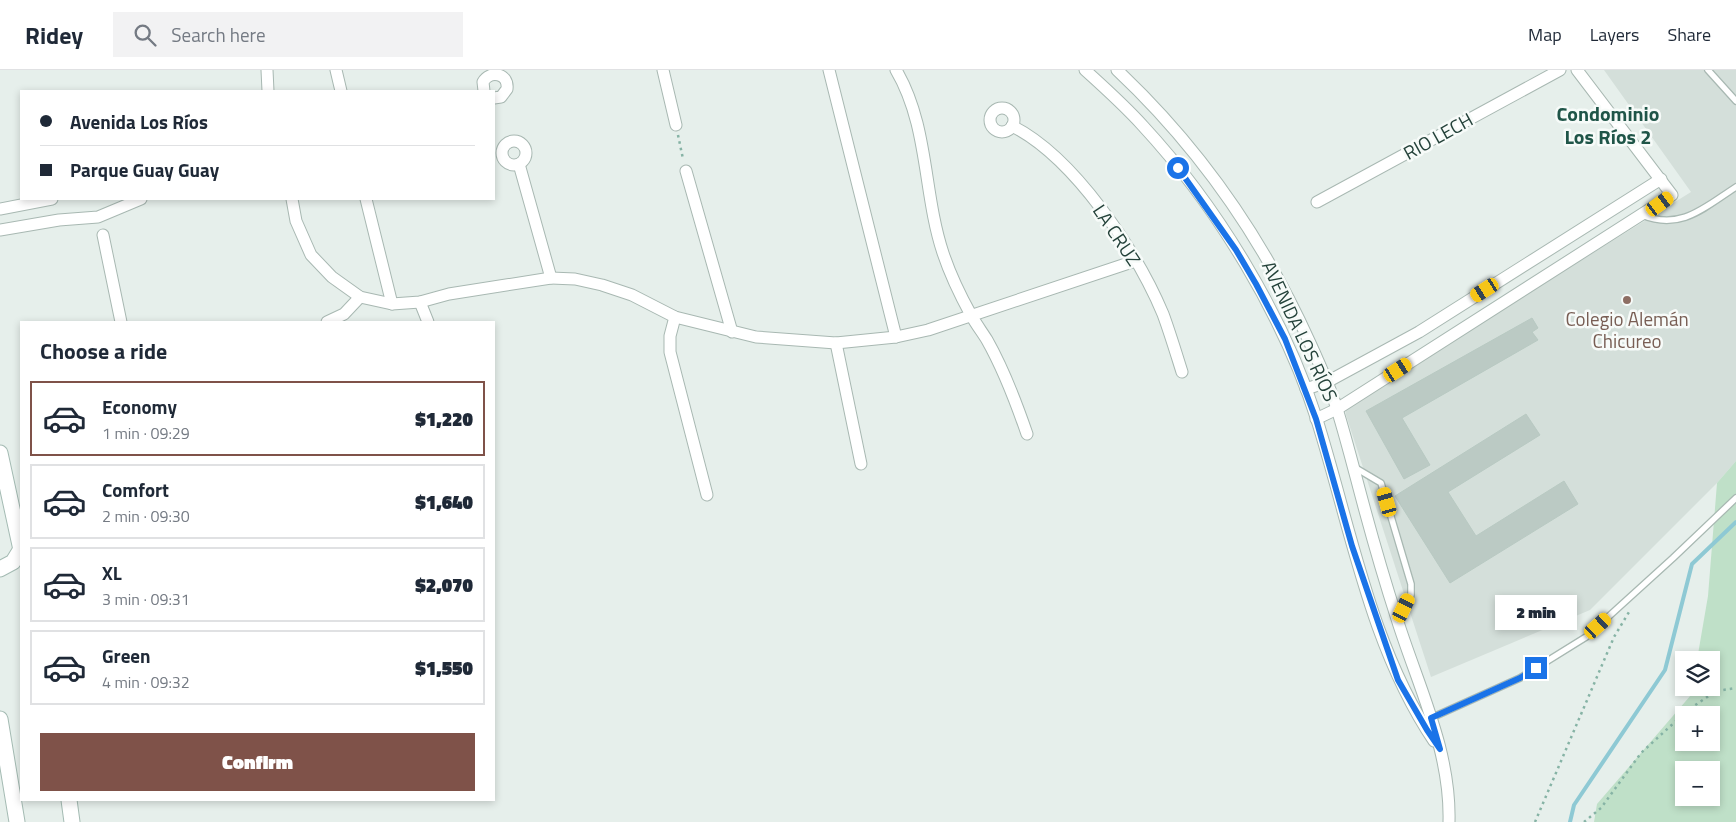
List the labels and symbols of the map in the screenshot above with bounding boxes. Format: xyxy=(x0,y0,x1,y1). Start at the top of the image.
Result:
district label: Condominio Los Ríos 2 xyxy=(1557,98,1659,152)
street label: RIO LECH xyxy=(1398,105,1478,167)
route start xyxy=(1167,157,1189,179)
car xyxy=(1643,189,1676,219)
street label: LA CRUZ xyxy=(1086,198,1149,271)
street label: AVENIDA LOS RÍOS xyxy=(1255,256,1346,406)
car xyxy=(1468,276,1501,304)
marker: Colegio Alemán Chicureo xyxy=(1621,294,1633,306)
place label: Colegio Alemán Chicureo xyxy=(1565,304,1689,355)
car xyxy=(1381,356,1414,384)
car xyxy=(1375,486,1398,518)
car xyxy=(1390,591,1417,625)
callout: 2 min xyxy=(1495,596,1577,630)
car xyxy=(1581,610,1614,642)
route end xyxy=(1525,657,1547,679)

